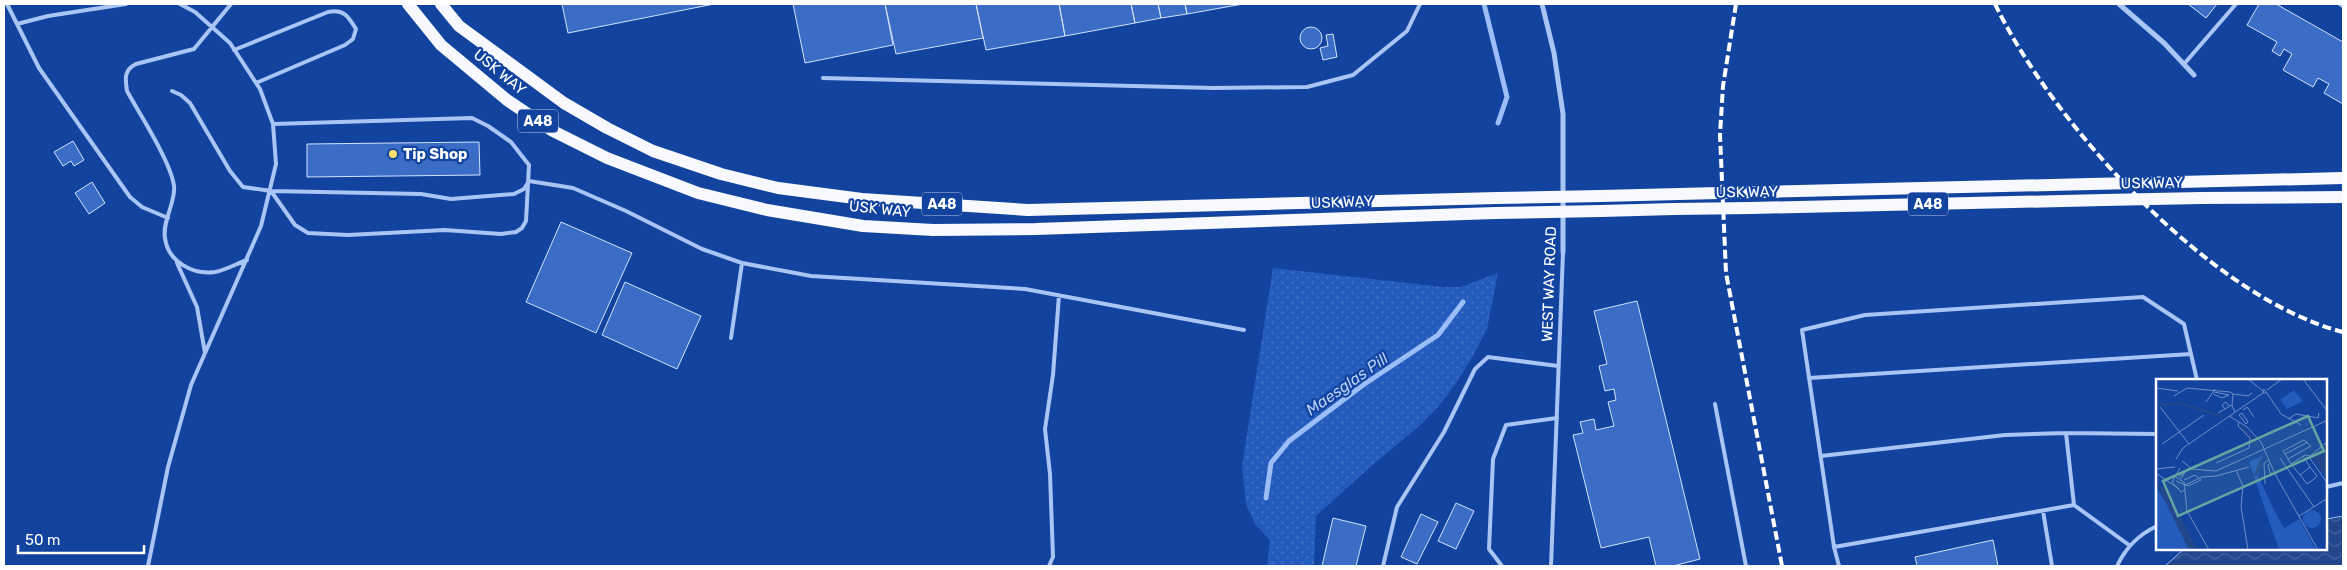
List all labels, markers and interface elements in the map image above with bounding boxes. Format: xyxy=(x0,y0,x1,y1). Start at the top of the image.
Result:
street label: USK WAY xyxy=(470,45,530,99)
road number: A48 xyxy=(518,110,558,132)
place label: Tip Shop xyxy=(403,145,468,163)
marker: Tip Shop xyxy=(387,148,399,160)
street label: USK WAY xyxy=(2121,173,2184,193)
street label: USK WAY xyxy=(1716,182,1779,202)
road number: A48 xyxy=(922,192,962,215)
street label: USK WAY xyxy=(1310,192,1374,212)
road number: A48 xyxy=(1908,192,1948,215)
street label: USK WAY xyxy=(848,197,912,221)
street label: WEST WAY ROAD xyxy=(1538,226,1560,342)
water label: Maesglas Pill xyxy=(1302,348,1393,419)
inset map xyxy=(2156,379,2327,550)
scale bar xyxy=(18,522,144,554)
text: 50 m xyxy=(25,531,60,549)

